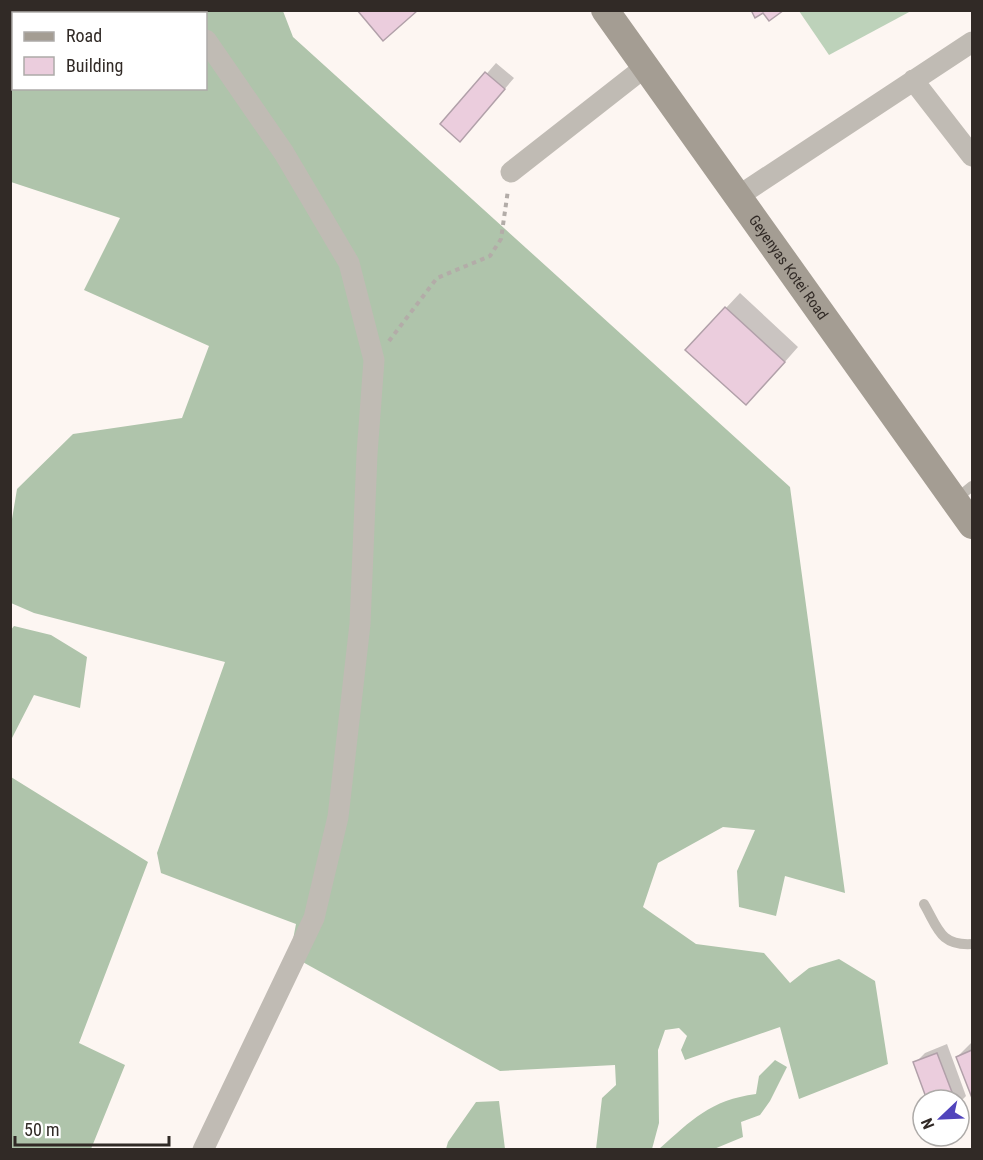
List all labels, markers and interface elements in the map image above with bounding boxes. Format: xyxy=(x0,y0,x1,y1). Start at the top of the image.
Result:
legend xyxy=(12,12,207,90)
text: Road xyxy=(66,25,102,46)
text: Building xyxy=(66,55,123,76)
street label: Geyenyas Kotei Road xyxy=(745,212,832,323)
north arrow xyxy=(911,1088,971,1148)
scale bar xyxy=(15,1109,170,1147)
text: N xyxy=(917,1115,938,1132)
text: 50 m xyxy=(24,1119,59,1140)

